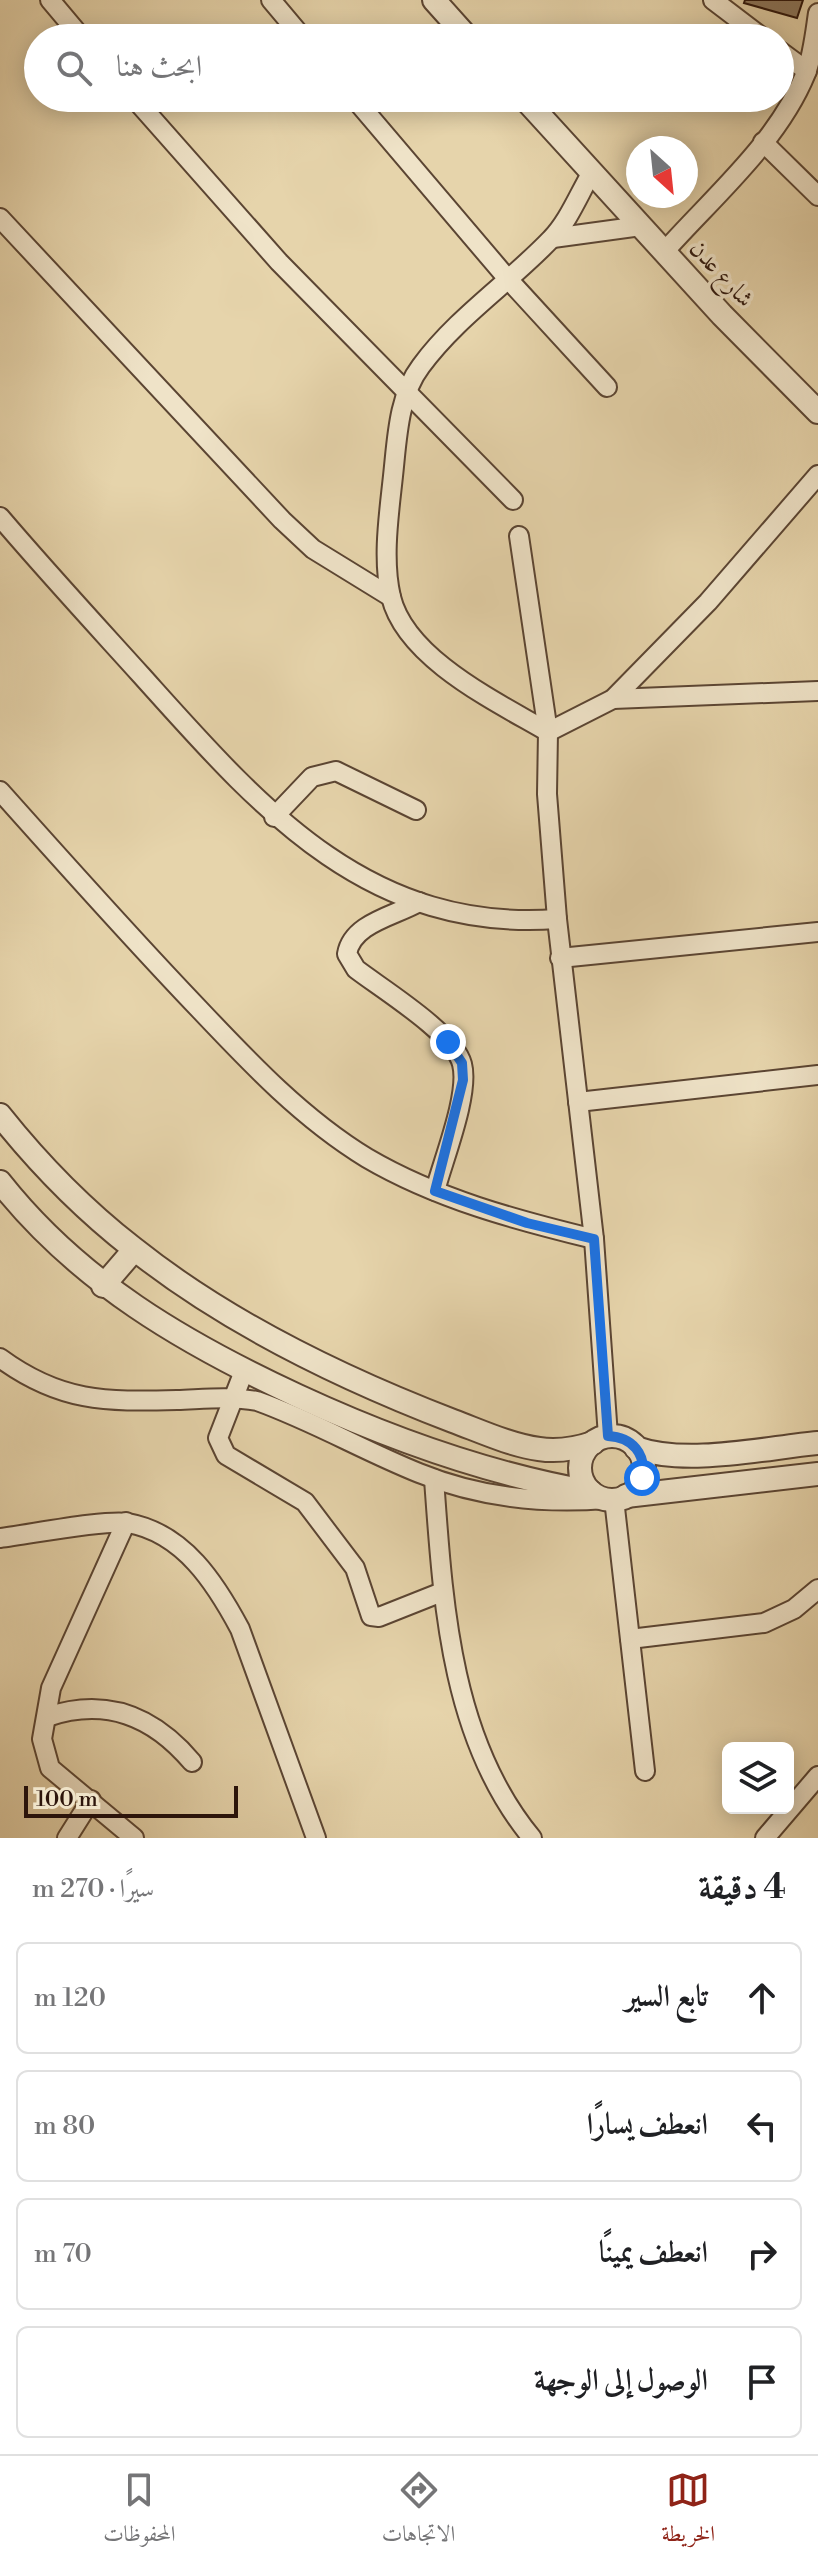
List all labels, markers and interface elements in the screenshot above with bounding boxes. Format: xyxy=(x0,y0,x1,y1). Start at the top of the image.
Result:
search box xyxy=(24,24,794,112)
icon: search xyxy=(52,46,96,90)
text: ابحث هنا xyxy=(116,48,202,86)
north arrow xyxy=(626,136,698,208)
street label: شارع عدن xyxy=(679,234,760,317)
route end xyxy=(430,1024,466,1060)
route start xyxy=(624,1460,660,1496)
map controls xyxy=(722,1742,794,1814)
button: layers xyxy=(722,1742,794,1814)
scale bar xyxy=(24,1782,238,1818)
text: 100 m xyxy=(36,1786,98,1813)
text: 4 دقيقة xyxy=(698,1867,786,1909)
text: سيرًا · 270 m xyxy=(32,1873,154,1905)
icon: ahead xyxy=(740,1976,784,2020)
text: تابع السير xyxy=(625,1978,708,2016)
text: 120 m xyxy=(34,1982,106,2014)
icon: left xyxy=(740,2104,784,2148)
text: انعطف يسارًا xyxy=(587,2106,708,2144)
text: 80 m xyxy=(34,2110,95,2142)
icon: right xyxy=(740,2232,784,2276)
text: انعطف يمينًا xyxy=(599,2234,708,2272)
text: 70 m xyxy=(34,2238,92,2270)
icon: arrive xyxy=(740,2360,784,2404)
text: الوصول إلى الوجهة xyxy=(534,2362,708,2400)
tab: المحفوظات xyxy=(103,2468,176,2555)
tab: الاتجاهات xyxy=(382,2468,455,2555)
tab: الخريطة xyxy=(661,2468,715,2555)

